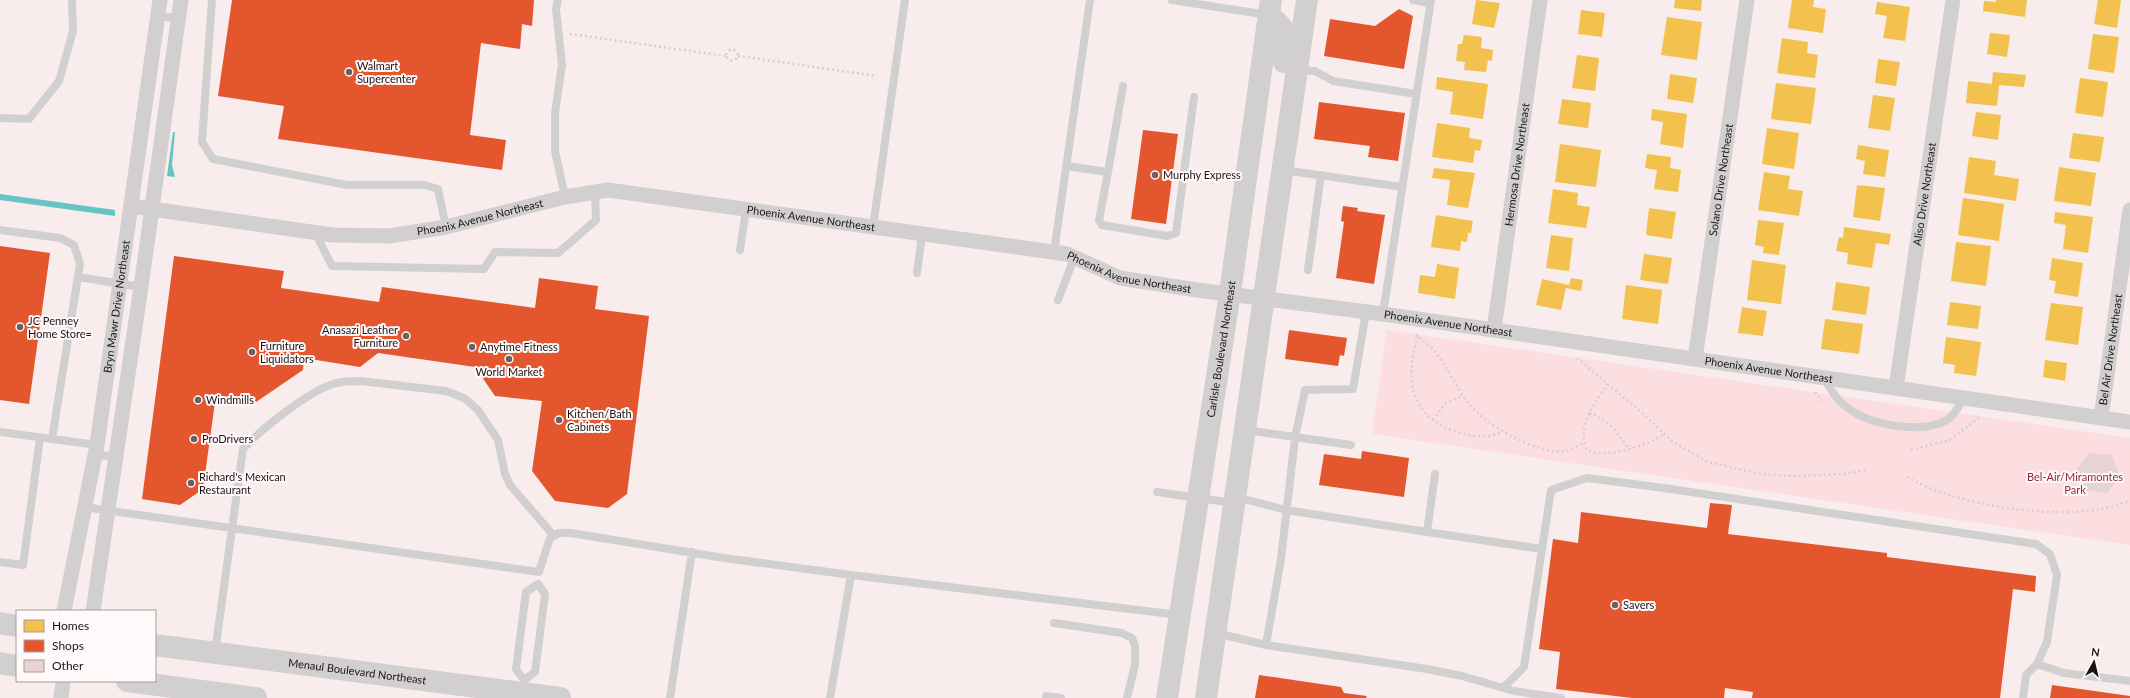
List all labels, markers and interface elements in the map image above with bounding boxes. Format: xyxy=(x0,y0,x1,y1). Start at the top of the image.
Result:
place label: Walmart Supercenter xyxy=(357,59,416,85)
marker: Walmart Supercenter xyxy=(344,67,354,77)
street label: Hermosa Drive Northeast xyxy=(1502,102,1532,227)
street label: Solano Drive Northeast xyxy=(1706,123,1735,237)
street label: Aliso Drive Northeast xyxy=(1910,141,1938,247)
place label: Murphy Express xyxy=(1163,168,1241,181)
marker: Murphy Express xyxy=(1150,170,1160,180)
street label: Phoenix Avenue Northeast xyxy=(416,196,544,238)
street label: Phoenix Avenue Northeast xyxy=(746,202,876,233)
street label: Bryn Mawr Drive Northeast xyxy=(100,239,132,374)
street label: Phoenix Avenue Northeast xyxy=(1065,248,1192,295)
street label: Carlisle Boulevard Northeast xyxy=(1204,280,1238,418)
street label: Bel Air Drive Northeast xyxy=(2096,293,2124,406)
street label: Phoenix Avenue Northeast xyxy=(1383,307,1513,339)
place label: JC Penney Home Store= xyxy=(28,314,92,340)
marker: JC Penney Home Store= xyxy=(15,322,25,332)
place label: Anasazi Leather Furniture xyxy=(322,323,398,349)
marker: Anasazi Leather Furniture xyxy=(401,331,411,341)
place label: Furniture Liquidators xyxy=(260,339,314,365)
place label: Anytime Fitness xyxy=(480,340,558,353)
marker: Anytime Fitness xyxy=(467,342,477,352)
marker: Furniture Liquidators xyxy=(247,347,257,357)
marker: World Market xyxy=(504,354,514,364)
street label: Phoenix Avenue Northeast xyxy=(1704,354,1834,385)
place label: World Market xyxy=(475,365,543,378)
place label: Windmills xyxy=(206,393,254,406)
marker: Windmills xyxy=(193,395,203,405)
place label: Kitchen/Bath Cabinets xyxy=(567,407,632,433)
marker: Kitchen/Bath Cabinets xyxy=(554,415,564,425)
place label: ProDrivers xyxy=(202,432,254,445)
marker: ProDrivers xyxy=(189,434,199,444)
place label: Richard's Mexican Restaurant xyxy=(199,470,286,496)
park label: Bel-Air/Miramontes Park xyxy=(2027,470,2123,496)
marker: Richard's Mexican Restaurant xyxy=(186,478,196,488)
place label: Savers xyxy=(1623,598,1655,611)
marker: Savers xyxy=(1610,600,1620,610)
legend xyxy=(16,610,156,682)
text: Homes xyxy=(52,618,89,633)
text: Shops xyxy=(52,638,84,653)
north arrow xyxy=(2074,642,2114,682)
text: N xyxy=(2090,645,2101,659)
street label: Menaul Boulevard Northeast xyxy=(287,655,427,686)
text: Other xyxy=(52,658,84,673)

